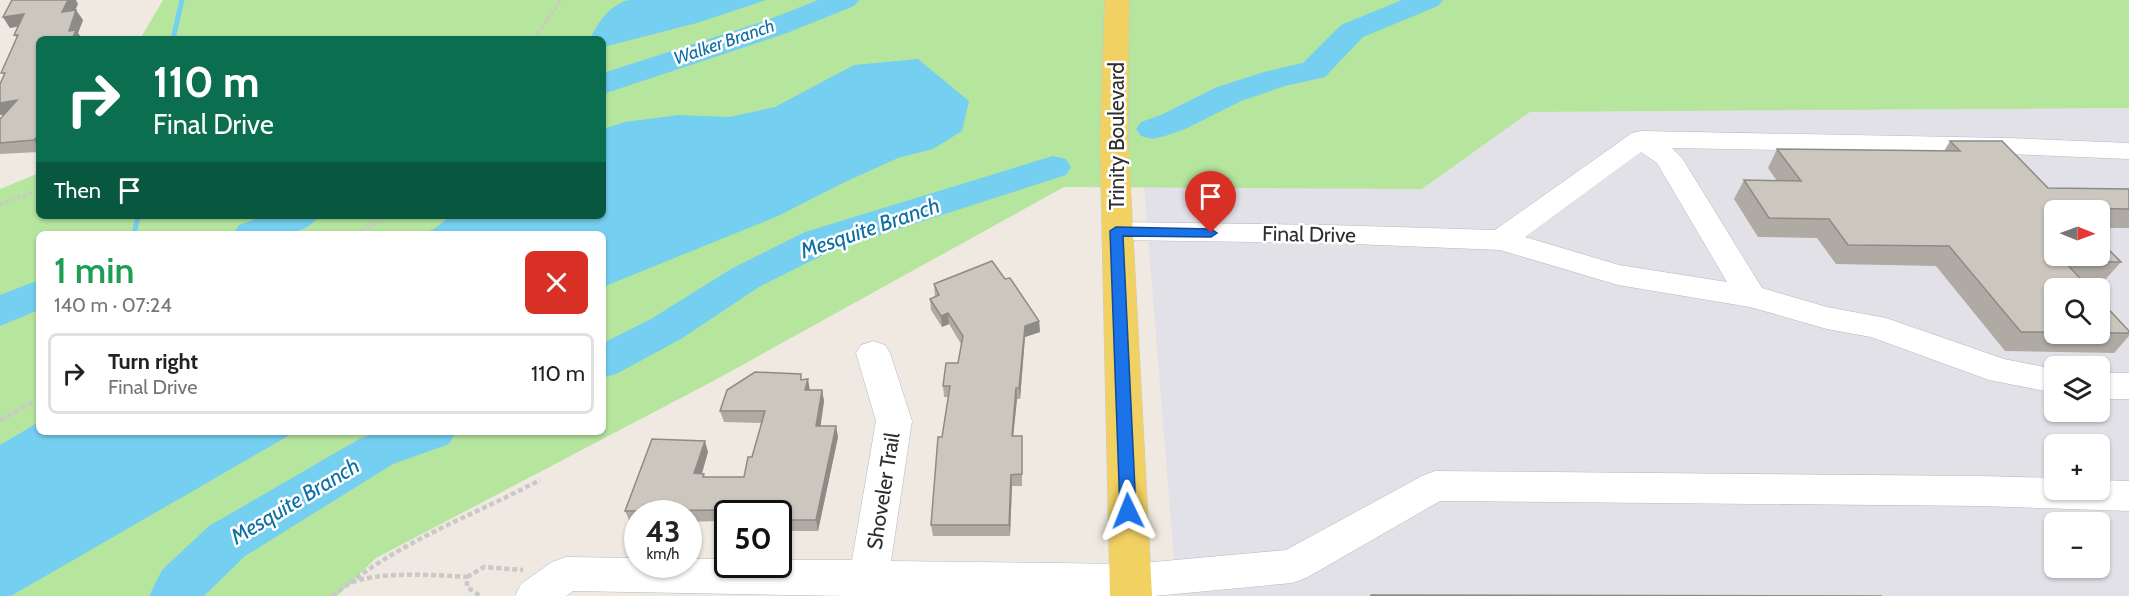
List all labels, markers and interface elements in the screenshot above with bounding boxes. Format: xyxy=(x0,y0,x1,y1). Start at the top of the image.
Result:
water label: Walker Branch xyxy=(671,14,777,70)
text: 110 m xyxy=(153,56,260,108)
icon: right xyxy=(54,60,132,138)
street label: Trinity Boulevard xyxy=(1104,62,1129,210)
text: Final Drive xyxy=(153,108,274,141)
pin xyxy=(1185,171,1236,233)
icon: arrive xyxy=(113,174,146,207)
text: Then xyxy=(54,177,101,204)
icon: arrive xyxy=(1194,180,1227,213)
water label: Mesquite Branch xyxy=(796,192,943,265)
north arrow xyxy=(2044,200,2110,266)
map controls xyxy=(2044,200,2110,578)
street label: Final Drive xyxy=(1262,221,1356,247)
text: 1 min xyxy=(54,248,134,292)
button: close xyxy=(525,251,588,314)
button: search xyxy=(2044,278,2110,344)
text: 140 m · 07:24 xyxy=(54,293,172,317)
text: Turn right xyxy=(108,348,198,375)
button: layers xyxy=(2044,356,2110,422)
icon: right xyxy=(57,357,90,390)
text: 110 m xyxy=(531,360,585,387)
text: Final Drive xyxy=(108,375,197,399)
street label: Shoveler Trail xyxy=(861,431,905,551)
button: + xyxy=(2044,434,2110,500)
water label: Mesquite Branch xyxy=(225,452,364,551)
position arrow xyxy=(1096,479,1160,543)
speed limit sign: 50 xyxy=(714,500,792,578)
button: − xyxy=(2044,512,2110,578)
text: 43 xyxy=(646,513,680,550)
text: km/h xyxy=(647,545,679,563)

